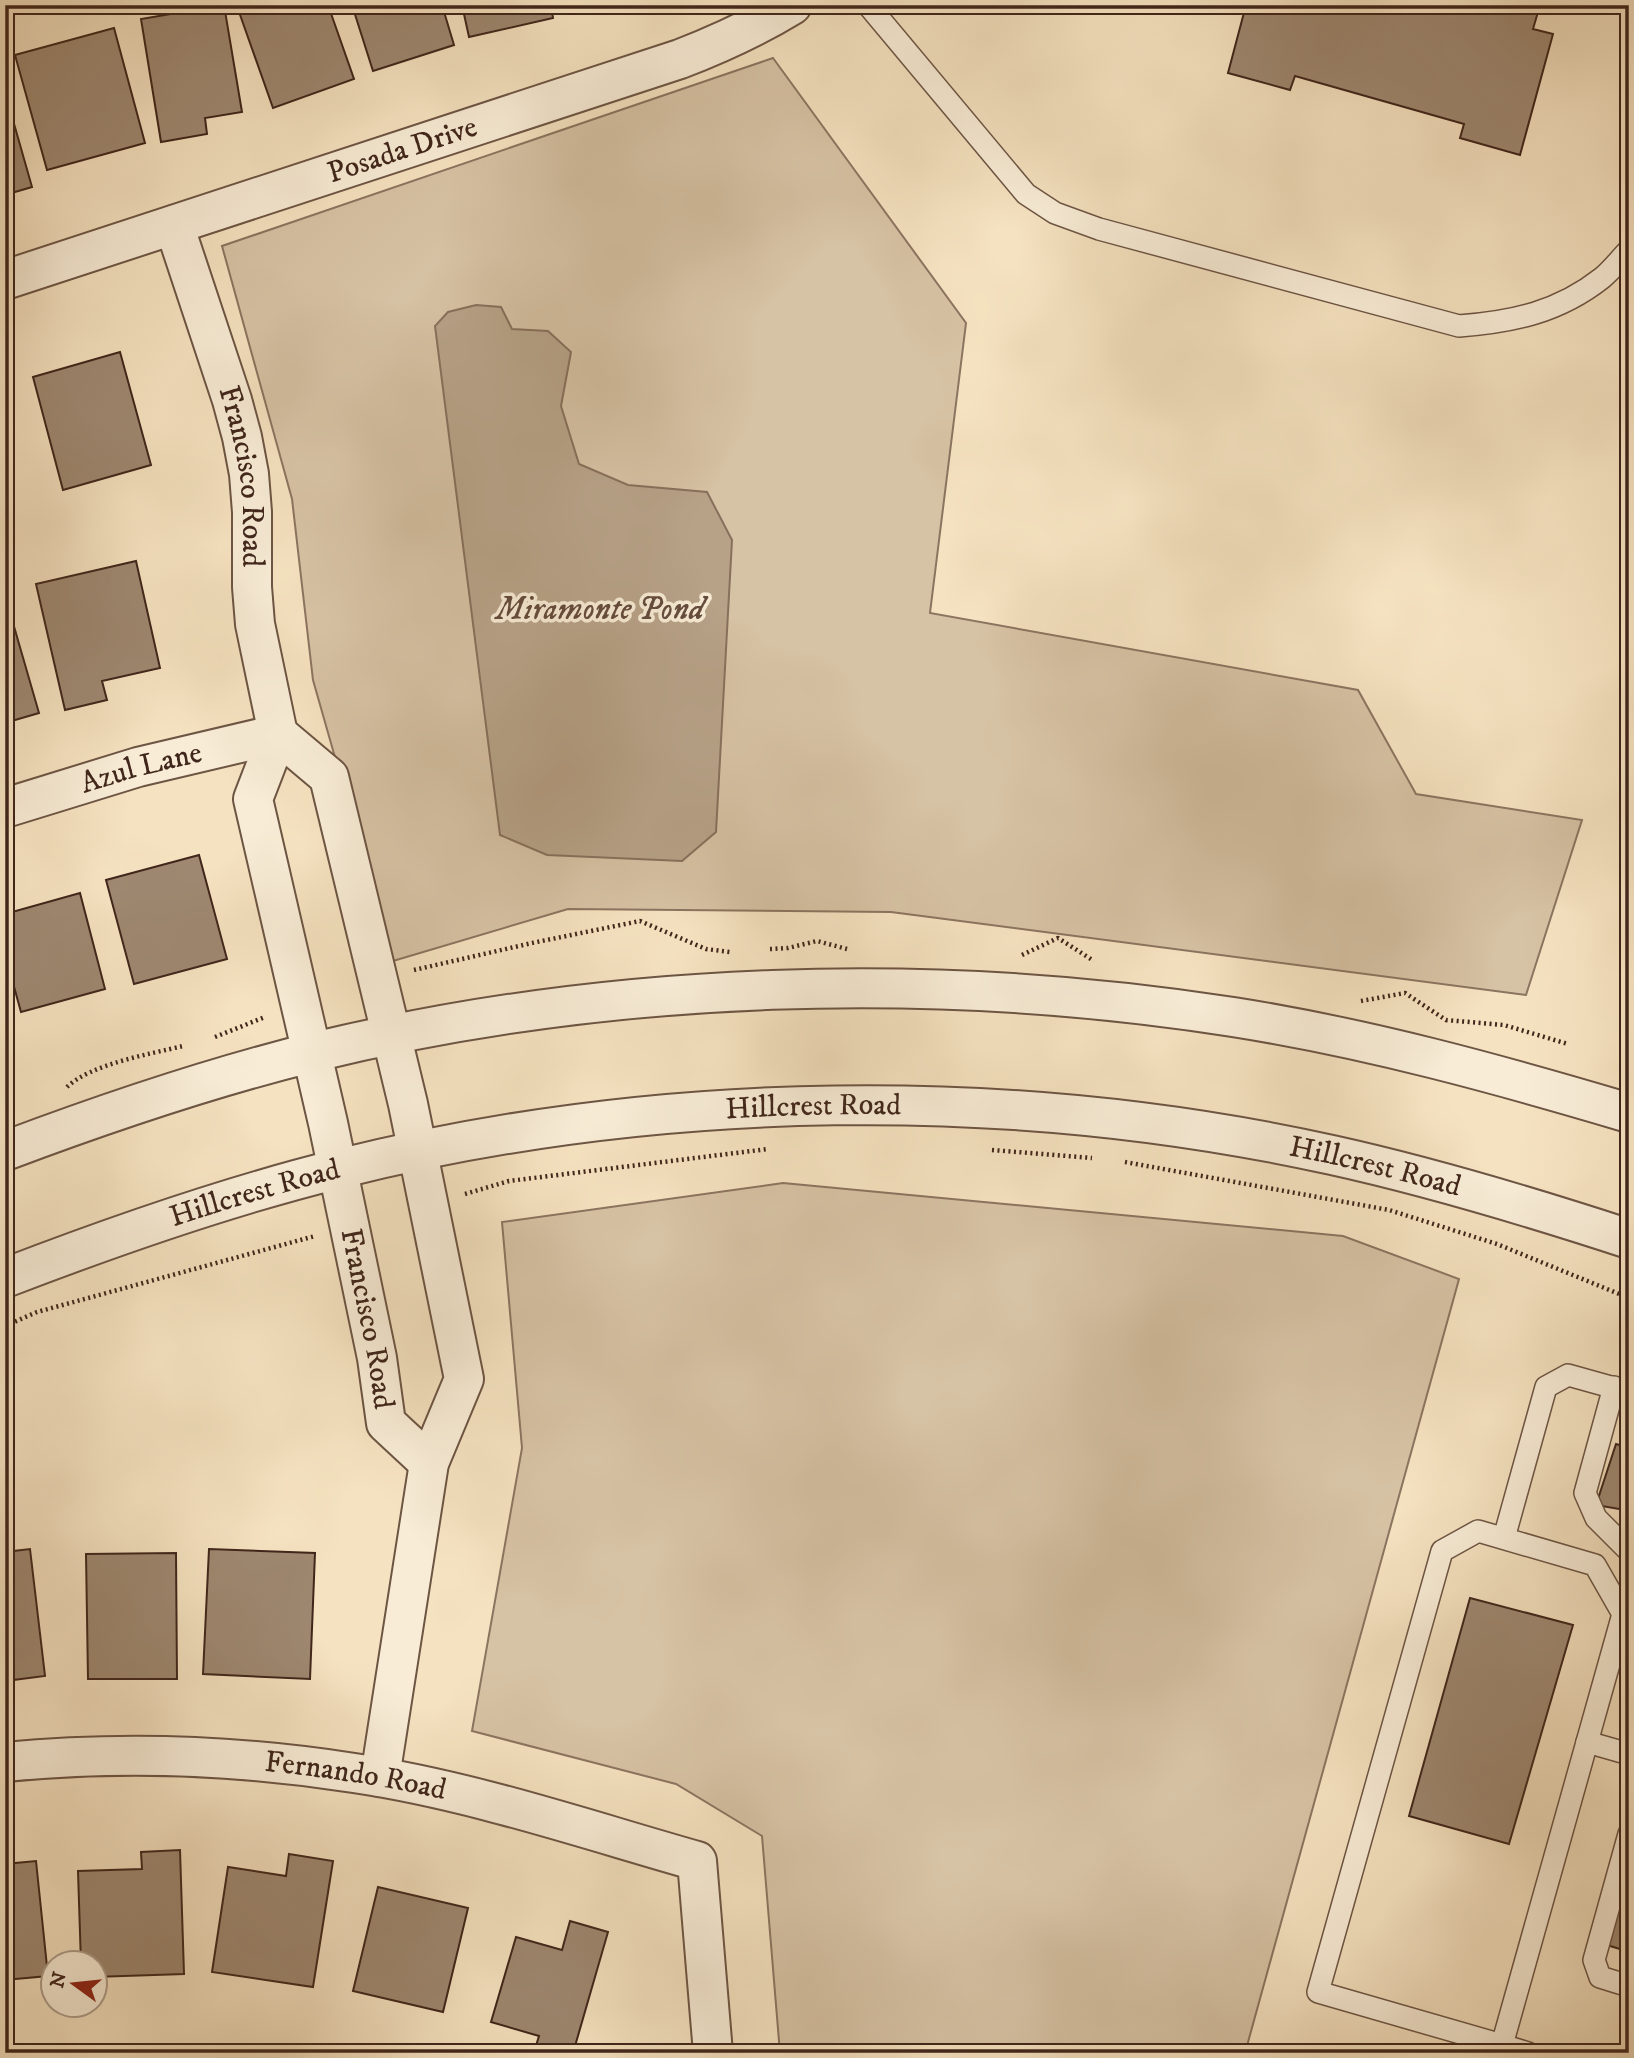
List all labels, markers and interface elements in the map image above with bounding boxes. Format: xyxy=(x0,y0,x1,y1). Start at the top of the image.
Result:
street label: Posada Drive xyxy=(323,108,482,192)
street label: Francisco Road xyxy=(210,381,271,567)
water label: Miramonte Pond xyxy=(494,590,709,630)
street label: Azul Lane xyxy=(76,734,206,802)
street label: Hillcrest Road xyxy=(724,1087,901,1128)
street label: Hillcrest Road xyxy=(1286,1128,1465,1205)
street label: Hillcrest Road xyxy=(165,1151,344,1236)
street label: Francisco Road xyxy=(332,1225,402,1411)
street label: Fernando Road xyxy=(263,1743,450,1809)
north arrow xyxy=(38,1950,108,2020)
text: N xyxy=(46,1969,72,1991)

